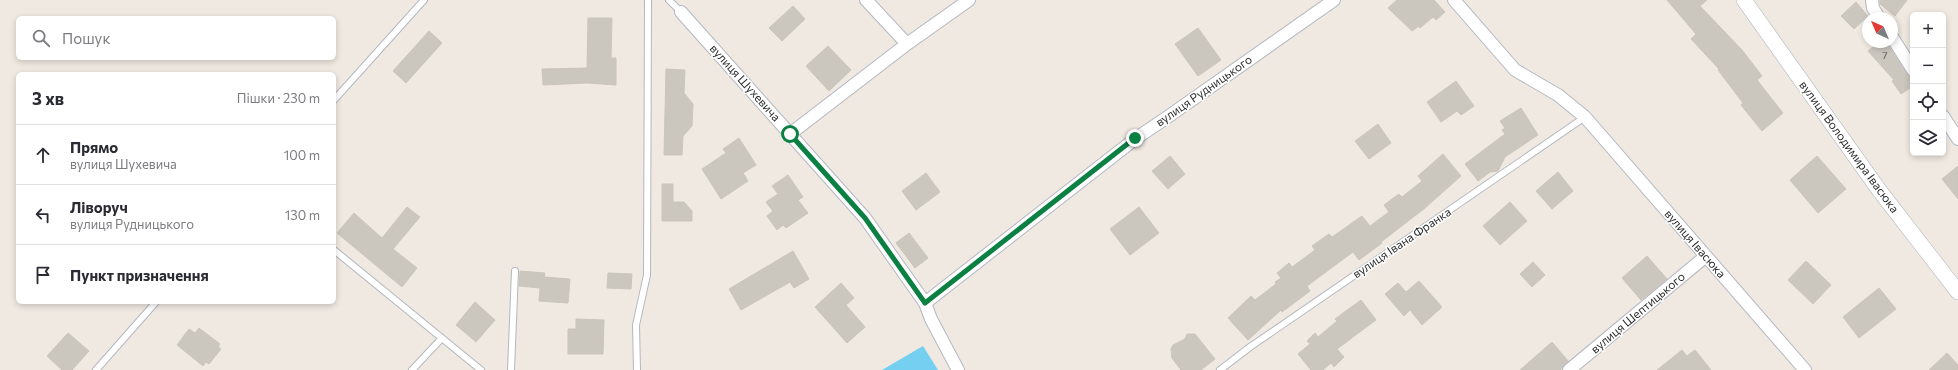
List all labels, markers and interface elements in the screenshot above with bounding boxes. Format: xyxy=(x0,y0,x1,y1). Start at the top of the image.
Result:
north arrow xyxy=(1862,12,1898,48)
map controls xyxy=(1910,12,1946,156)
button: + xyxy=(1910,12,1946,48)
search box xyxy=(16,16,336,60)
icon: search xyxy=(30,27,52,49)
text: Пошук xyxy=(62,29,110,47)
street label: вулиця Шухевича xyxy=(708,41,784,124)
button: − xyxy=(1910,48,1946,84)
house number: 7 xyxy=(1882,49,1888,61)
street label: вулиця Рудницького xyxy=(1153,52,1254,129)
street label: вулиця Володимира Івасюка xyxy=(1797,78,1902,215)
button: locate xyxy=(1910,84,1946,120)
text: 3 хв xyxy=(32,88,64,109)
text: Пішки · 230 m xyxy=(237,90,320,106)
button: layers xyxy=(1910,120,1946,156)
route start xyxy=(781,125,799,143)
route end xyxy=(1126,129,1144,147)
text: Прямо xyxy=(70,138,118,156)
icon: ahead xyxy=(32,144,54,166)
text: 100 m xyxy=(284,147,320,163)
text: вулиця Шухевича xyxy=(70,156,177,172)
text: Ліворуч xyxy=(70,198,128,216)
icon: left xyxy=(32,204,54,226)
street label: вулиця Івана Франка xyxy=(1350,204,1453,280)
street label: вулиця Івасюка xyxy=(1662,206,1729,280)
text: 130 m xyxy=(285,207,320,223)
text: вулиця Рудницького xyxy=(70,216,194,232)
icon: arrive xyxy=(32,264,54,286)
text: Пункт призначення xyxy=(70,266,209,284)
street label: вулиця Шептицького xyxy=(1587,269,1687,356)

